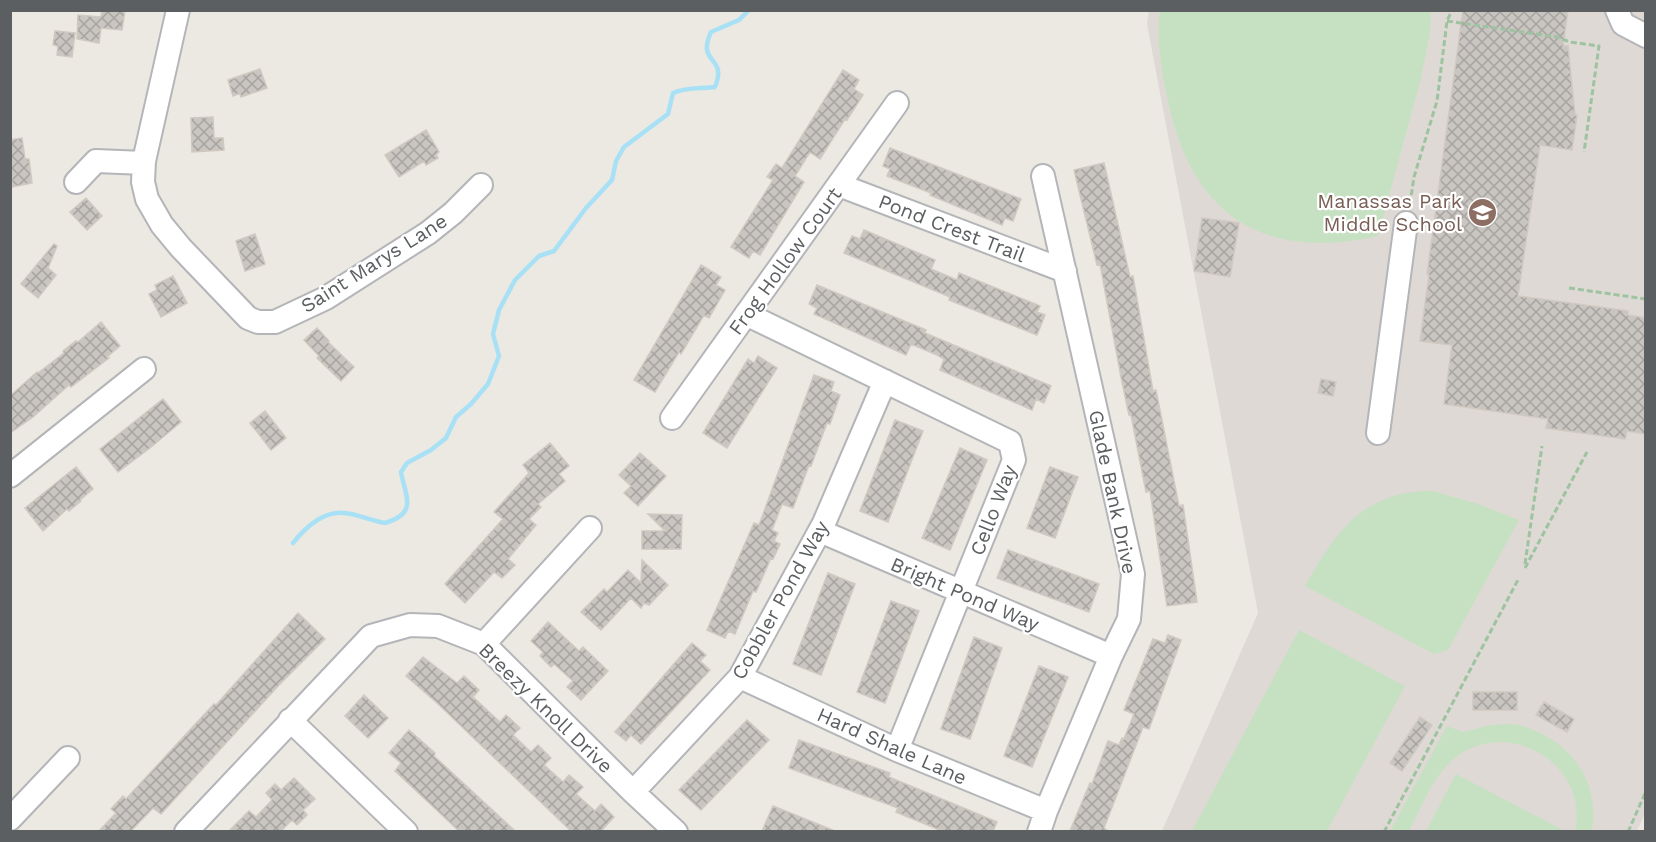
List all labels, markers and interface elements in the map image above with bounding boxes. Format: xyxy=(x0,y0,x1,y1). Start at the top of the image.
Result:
street label: Frog Hollow Court xyxy=(723,182,847,339)
street label: Pond Crest Trail xyxy=(875,189,1029,267)
place label: Manassas Park Middle School xyxy=(1317,189,1462,236)
school or university icon: Manassas Park Middle School xyxy=(1467,196,1499,228)
street label: Saint Marys Lane xyxy=(297,208,451,318)
street label: Glade Bank Drive xyxy=(1084,408,1142,576)
street label: Cello Way xyxy=(965,461,1022,559)
street label: Cobbler Pond Way xyxy=(726,516,834,684)
street label: Bright Pond Way xyxy=(887,552,1044,636)
street label: Breezy Knoll Drive xyxy=(474,638,618,778)
street label: Hard Shale Lane xyxy=(813,702,971,790)

